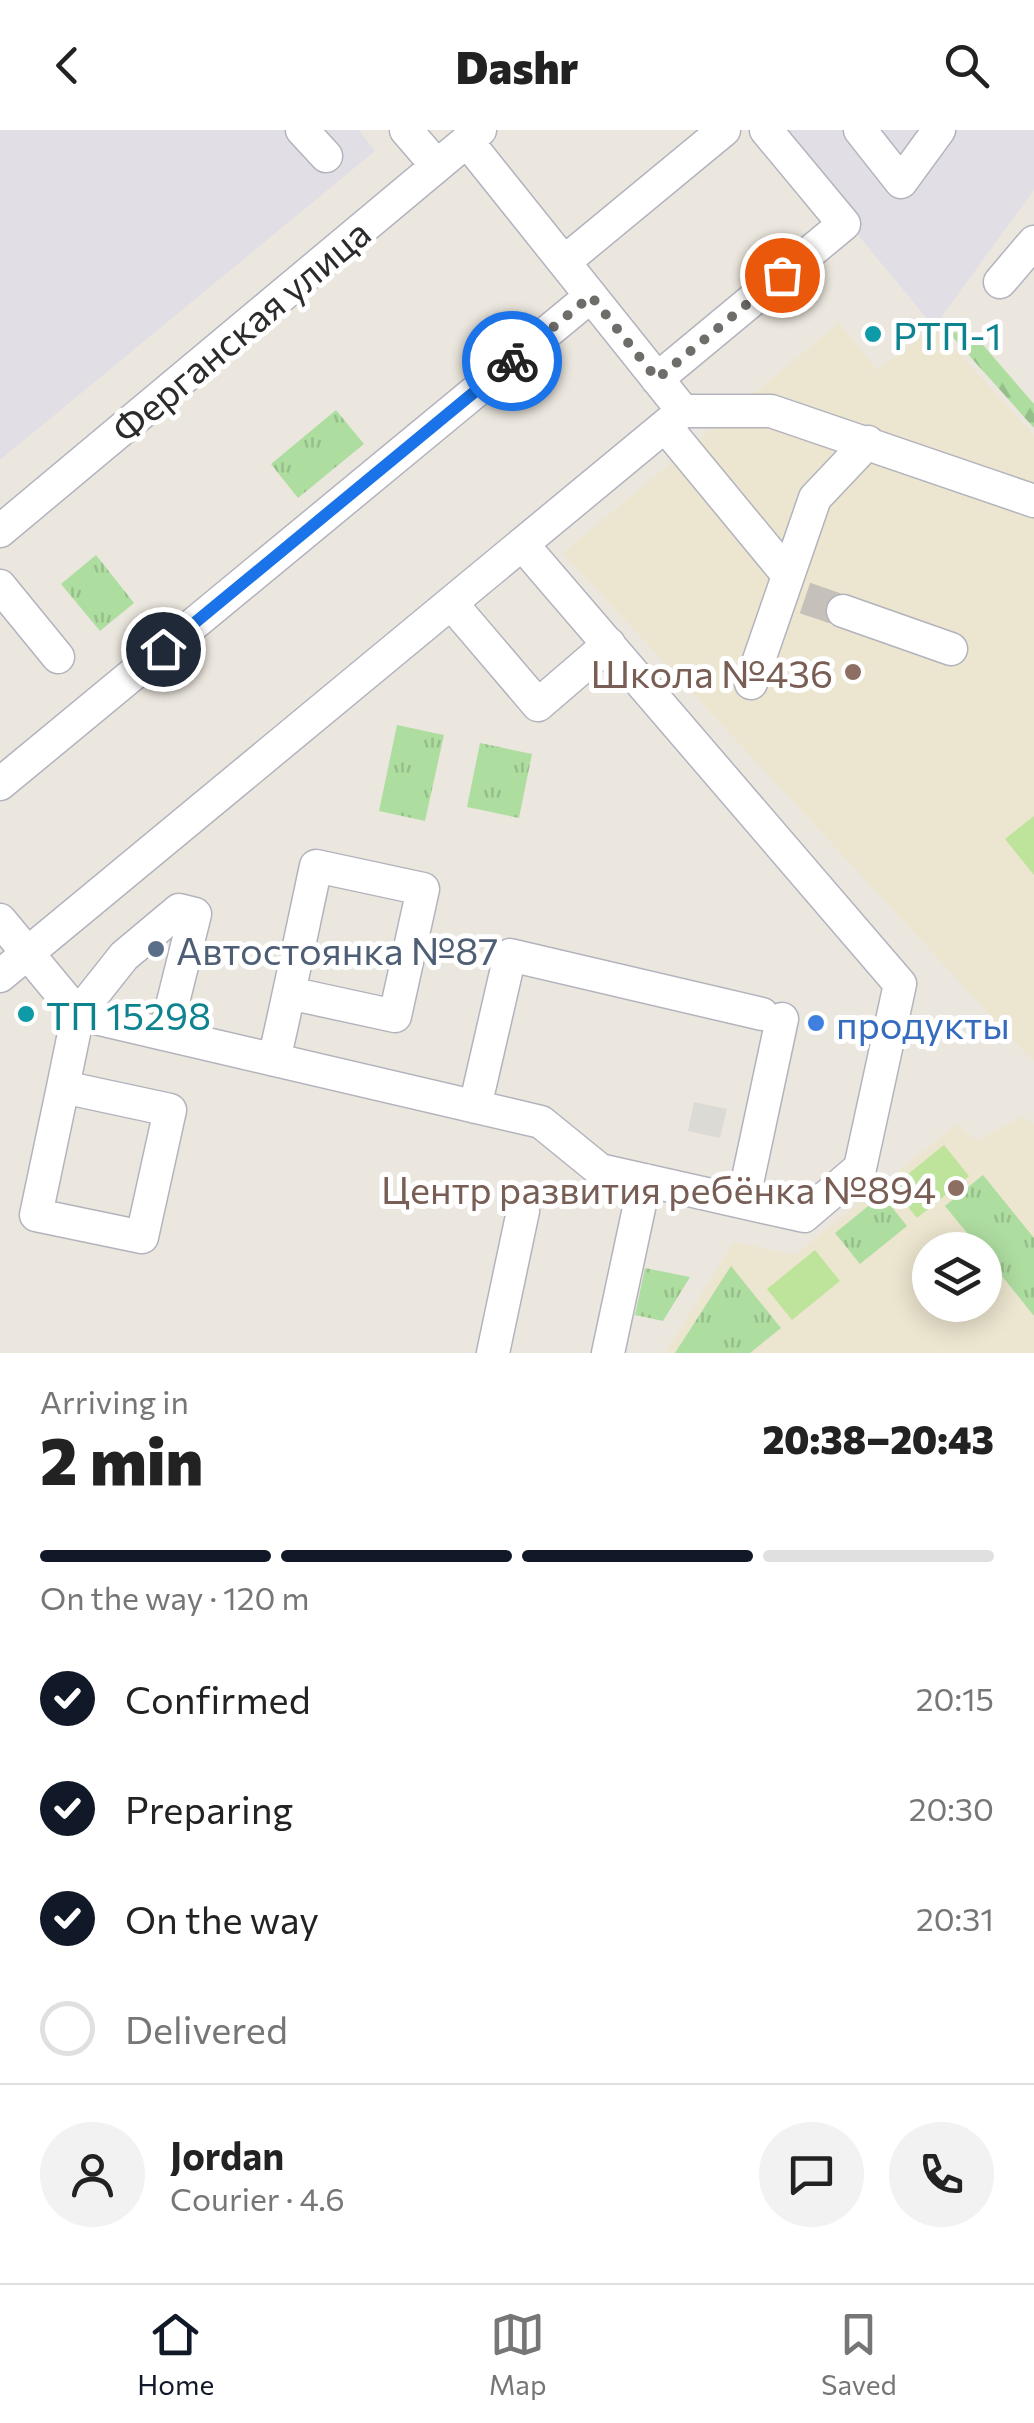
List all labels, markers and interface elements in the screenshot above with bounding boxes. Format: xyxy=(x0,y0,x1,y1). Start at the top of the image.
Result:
icon: back xyxy=(40,38,95,93)
text: Dashr xyxy=(456,38,578,93)
icon: search xyxy=(939,38,994,93)
street label: Ферганская улица xyxy=(101,208,379,452)
pin xyxy=(740,233,825,318)
icon: bag xyxy=(755,248,810,303)
courier xyxy=(462,311,562,411)
place label: РТП-1 xyxy=(893,311,1002,358)
marker: РТП-1 xyxy=(862,323,884,345)
icon: bike xyxy=(485,334,540,389)
pin xyxy=(121,607,206,692)
icon: home xyxy=(136,622,191,677)
place label: Школа №436 xyxy=(590,649,833,696)
marker: Школа №436 xyxy=(842,661,864,683)
place label: Автостоянка №87 xyxy=(176,926,498,973)
marker: Автостоянка №87 xyxy=(145,938,167,960)
place label: ТП 15298 xyxy=(46,991,211,1038)
place label: продукты xyxy=(836,1000,1010,1047)
marker: ТП 15298 xyxy=(15,1003,37,1025)
marker: продукты xyxy=(805,1012,827,1034)
place label: Центр развития ребёнка №894 xyxy=(381,1165,936,1212)
marker: Центр развития ребёнка №894 xyxy=(945,1177,967,1199)
map controls xyxy=(912,1232,1002,1322)
button: layers xyxy=(912,1232,1002,1322)
text: Arriving in xyxy=(40,1381,189,1421)
text: 20:38–20:43 xyxy=(762,1415,994,1462)
text: 2 min xyxy=(40,1419,203,1498)
text: On the way · 120 m xyxy=(40,1577,309,1617)
icon: check xyxy=(40,1671,95,1726)
text: Confirmed xyxy=(125,1675,311,1722)
text: 20:15 xyxy=(916,1678,994,1718)
icon: check xyxy=(40,1781,95,1836)
text: Preparing xyxy=(125,1785,293,1832)
text: 20:30 xyxy=(909,1788,994,1828)
icon: check xyxy=(40,1891,95,1946)
text: On the way xyxy=(125,1895,319,1942)
text: 20:31 xyxy=(916,1898,994,1938)
text: Delivered xyxy=(125,2005,288,2052)
button: person xyxy=(40,2122,145,2227)
button: chat xyxy=(759,2122,864,2227)
button: phone xyxy=(889,2122,994,2227)
text: Jordan xyxy=(170,2131,284,2178)
text: Courier · 4.6 xyxy=(170,2178,345,2218)
tab: Home xyxy=(137,2307,214,2401)
tab: Map xyxy=(489,2307,547,2401)
tab: Saved xyxy=(821,2307,897,2401)

